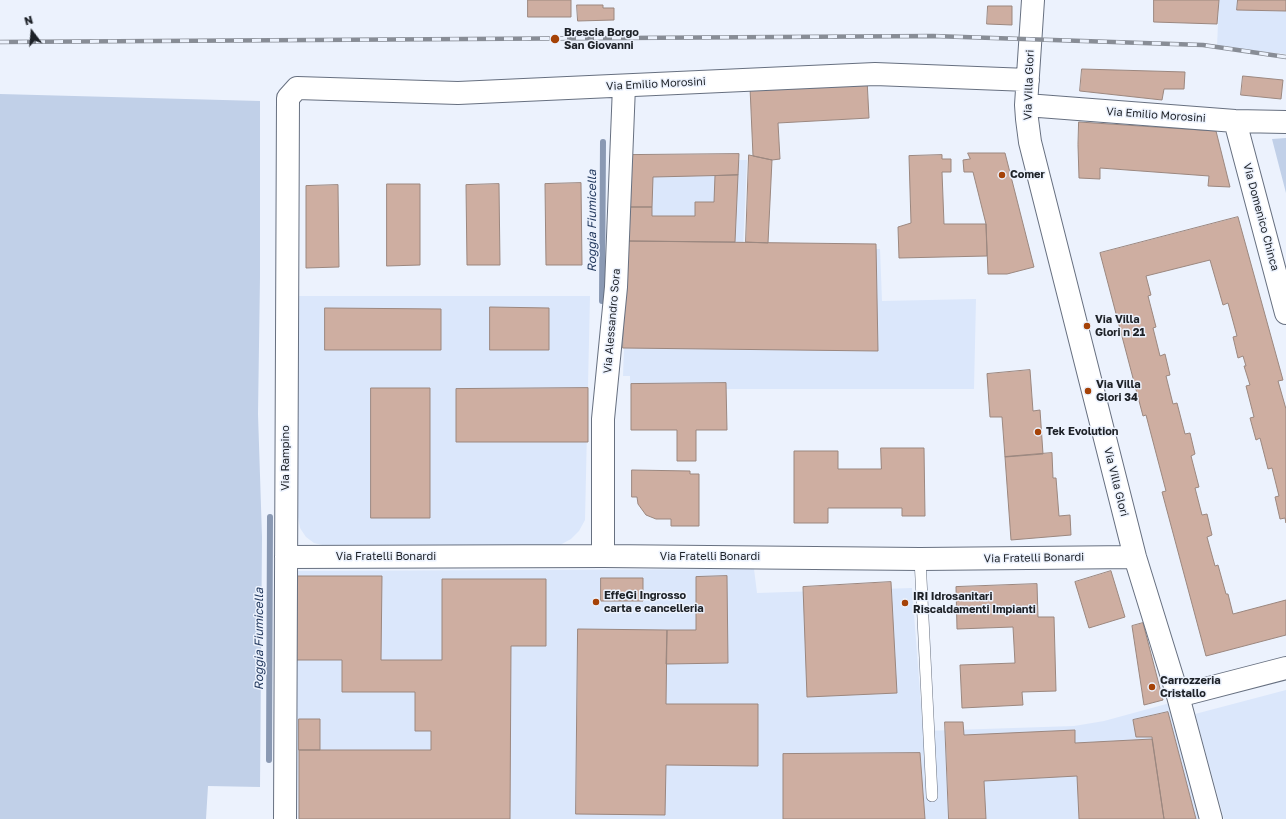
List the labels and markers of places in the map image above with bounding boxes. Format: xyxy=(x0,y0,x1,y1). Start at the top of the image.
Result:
place label: Brescia Borgo San Giovanni xyxy=(564,26,639,52)
marker: Brescia Borgo San Giovanni xyxy=(549,33,561,45)
place label: Comer xyxy=(1010,168,1045,182)
marker: Comer xyxy=(997,170,1007,180)
place label: Via Villa Glori n 21 xyxy=(1095,313,1145,339)
marker: Via Villa Glori n 21 xyxy=(1082,321,1092,331)
place label: Via Villa Glori 34 xyxy=(1096,378,1141,404)
marker: Via Villa Glori 34 xyxy=(1083,386,1093,396)
place label: Tek Evolution xyxy=(1046,425,1119,439)
marker: Tek Evolution xyxy=(1033,427,1043,437)
place label: EffeGi Ingrosso carta e cancelleria xyxy=(604,589,704,615)
place label: IRI Idrosanitari Riscaldamenti Impianti xyxy=(913,590,1036,616)
marker: EffeGi Ingrosso carta e cancelleria xyxy=(591,597,601,607)
marker: IRI Idrosanitari Riscaldamenti Impianti xyxy=(900,598,910,608)
place label: Carrozzeria Cristallo xyxy=(1160,674,1221,700)
marker: Carrozzeria Cristallo xyxy=(1147,682,1157,692)

